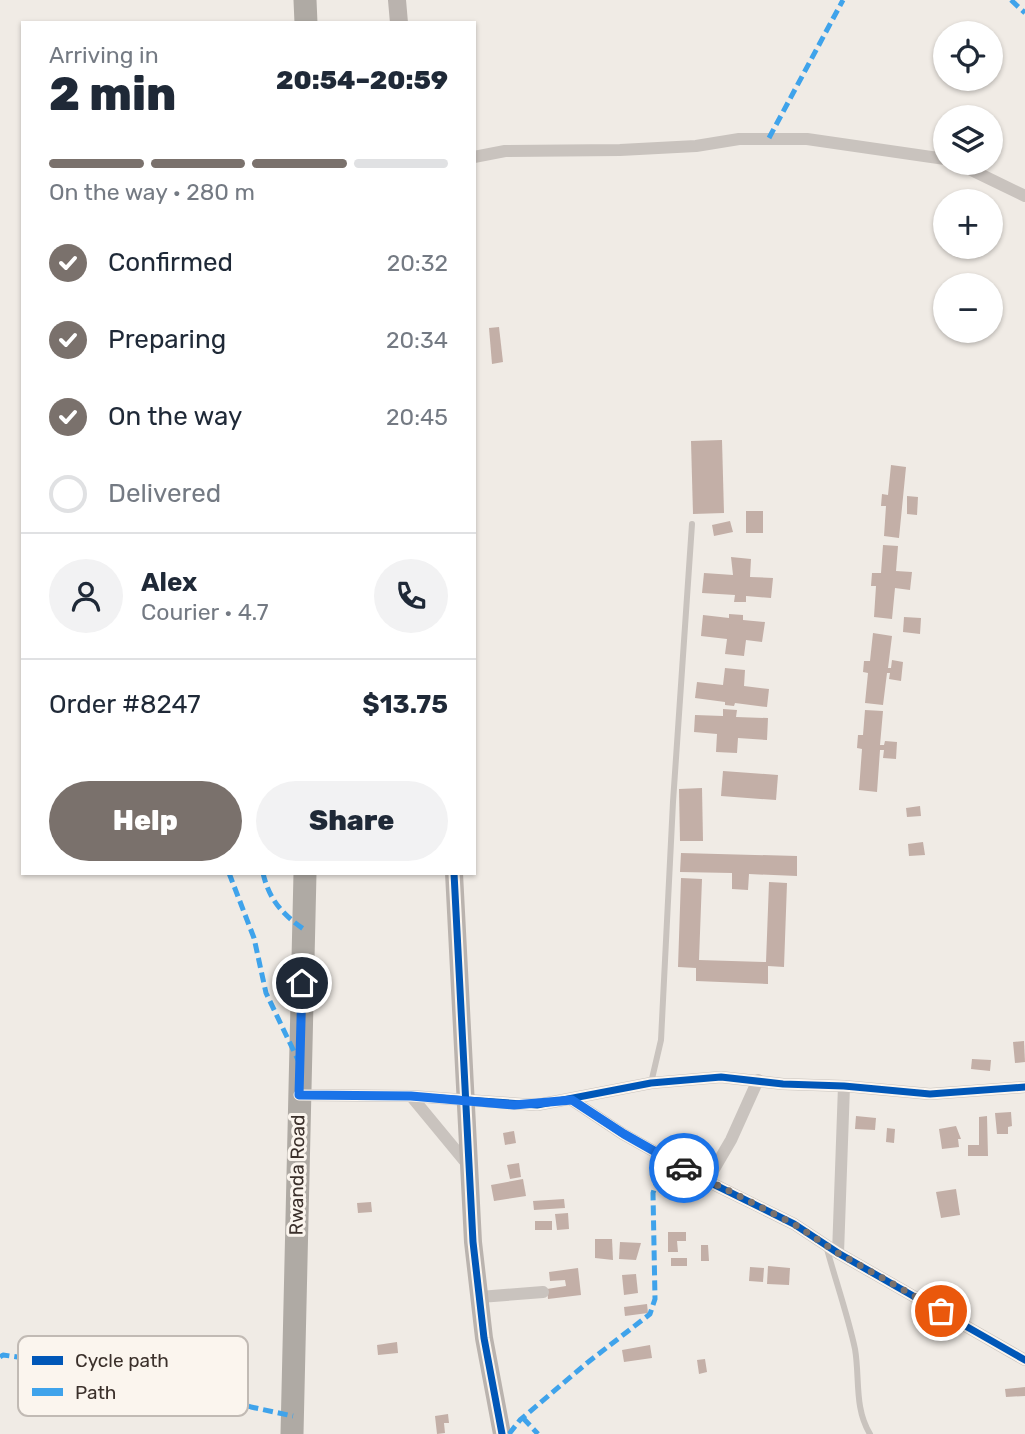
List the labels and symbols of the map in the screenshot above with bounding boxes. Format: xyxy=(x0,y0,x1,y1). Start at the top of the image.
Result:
pin xyxy=(272,953,332,1013)
street label: Rwanda Road xyxy=(284,1114,310,1236)
courier xyxy=(649,1133,719,1203)
pin xyxy=(911,1281,971,1341)
legend xyxy=(18,1336,248,1416)
text: Cycle path xyxy=(75,1349,169,1372)
text: Path xyxy=(75,1381,116,1404)

